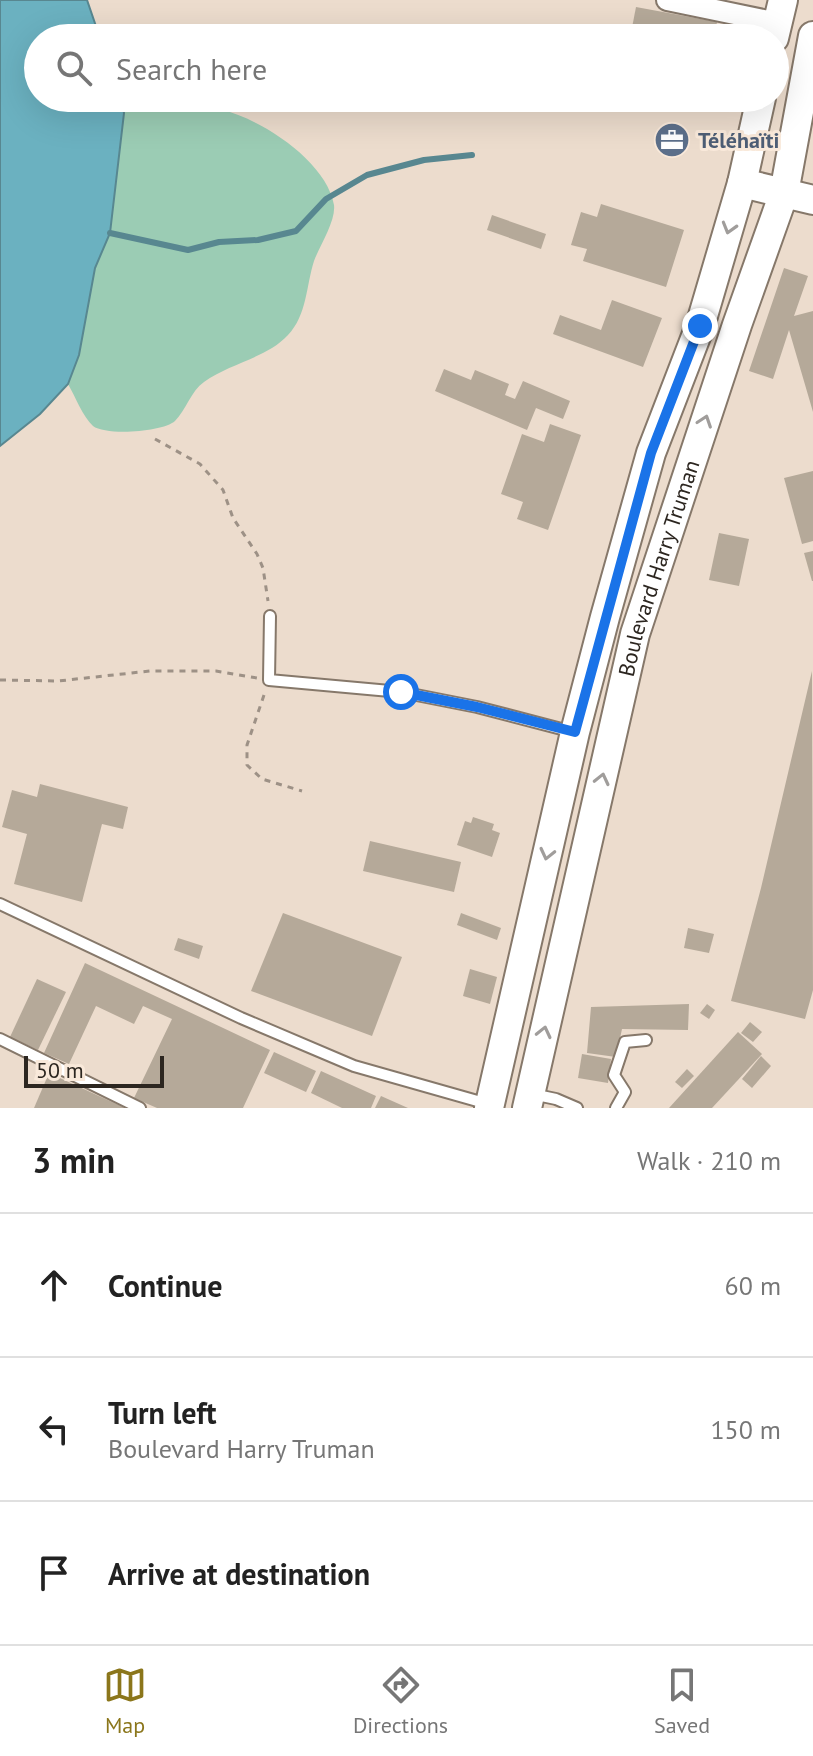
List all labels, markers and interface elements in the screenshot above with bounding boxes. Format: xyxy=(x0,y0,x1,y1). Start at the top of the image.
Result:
search box xyxy=(24,24,789,112)
icon: search xyxy=(52,46,96,90)
text: Search here xyxy=(116,49,267,88)
office icon: Téléhaïti xyxy=(653,121,691,159)
place label: Téléhaïti xyxy=(698,126,779,154)
one-way arrow xyxy=(722,221,738,234)
route end xyxy=(682,308,718,344)
one-way arrow xyxy=(695,415,711,429)
street label: Boulevard Harry Truman xyxy=(612,456,706,679)
route start xyxy=(383,674,419,710)
one-way arrow xyxy=(593,772,610,786)
one-way arrow xyxy=(540,846,557,860)
one-way arrow xyxy=(535,1026,552,1039)
scale bar xyxy=(24,1052,164,1088)
text: 50 m xyxy=(36,1056,84,1084)
text: 3 min xyxy=(32,1138,115,1182)
text: Walk · 210 m xyxy=(637,1144,781,1177)
icon: ahead xyxy=(32,1263,76,1307)
text: Continue xyxy=(108,1266,222,1305)
text: 60 m xyxy=(725,1269,781,1302)
text: Turn left xyxy=(108,1393,216,1432)
icon: left xyxy=(32,1407,76,1451)
text: 150 m xyxy=(710,1413,781,1446)
text: Boulevard Harry Truman xyxy=(108,1432,375,1465)
icon: arrive xyxy=(32,1551,76,1595)
text: Arrive at destination xyxy=(108,1554,370,1593)
tab: Map xyxy=(103,1663,147,1739)
tab: Directions xyxy=(353,1663,448,1739)
tab: Saved xyxy=(654,1663,710,1739)

